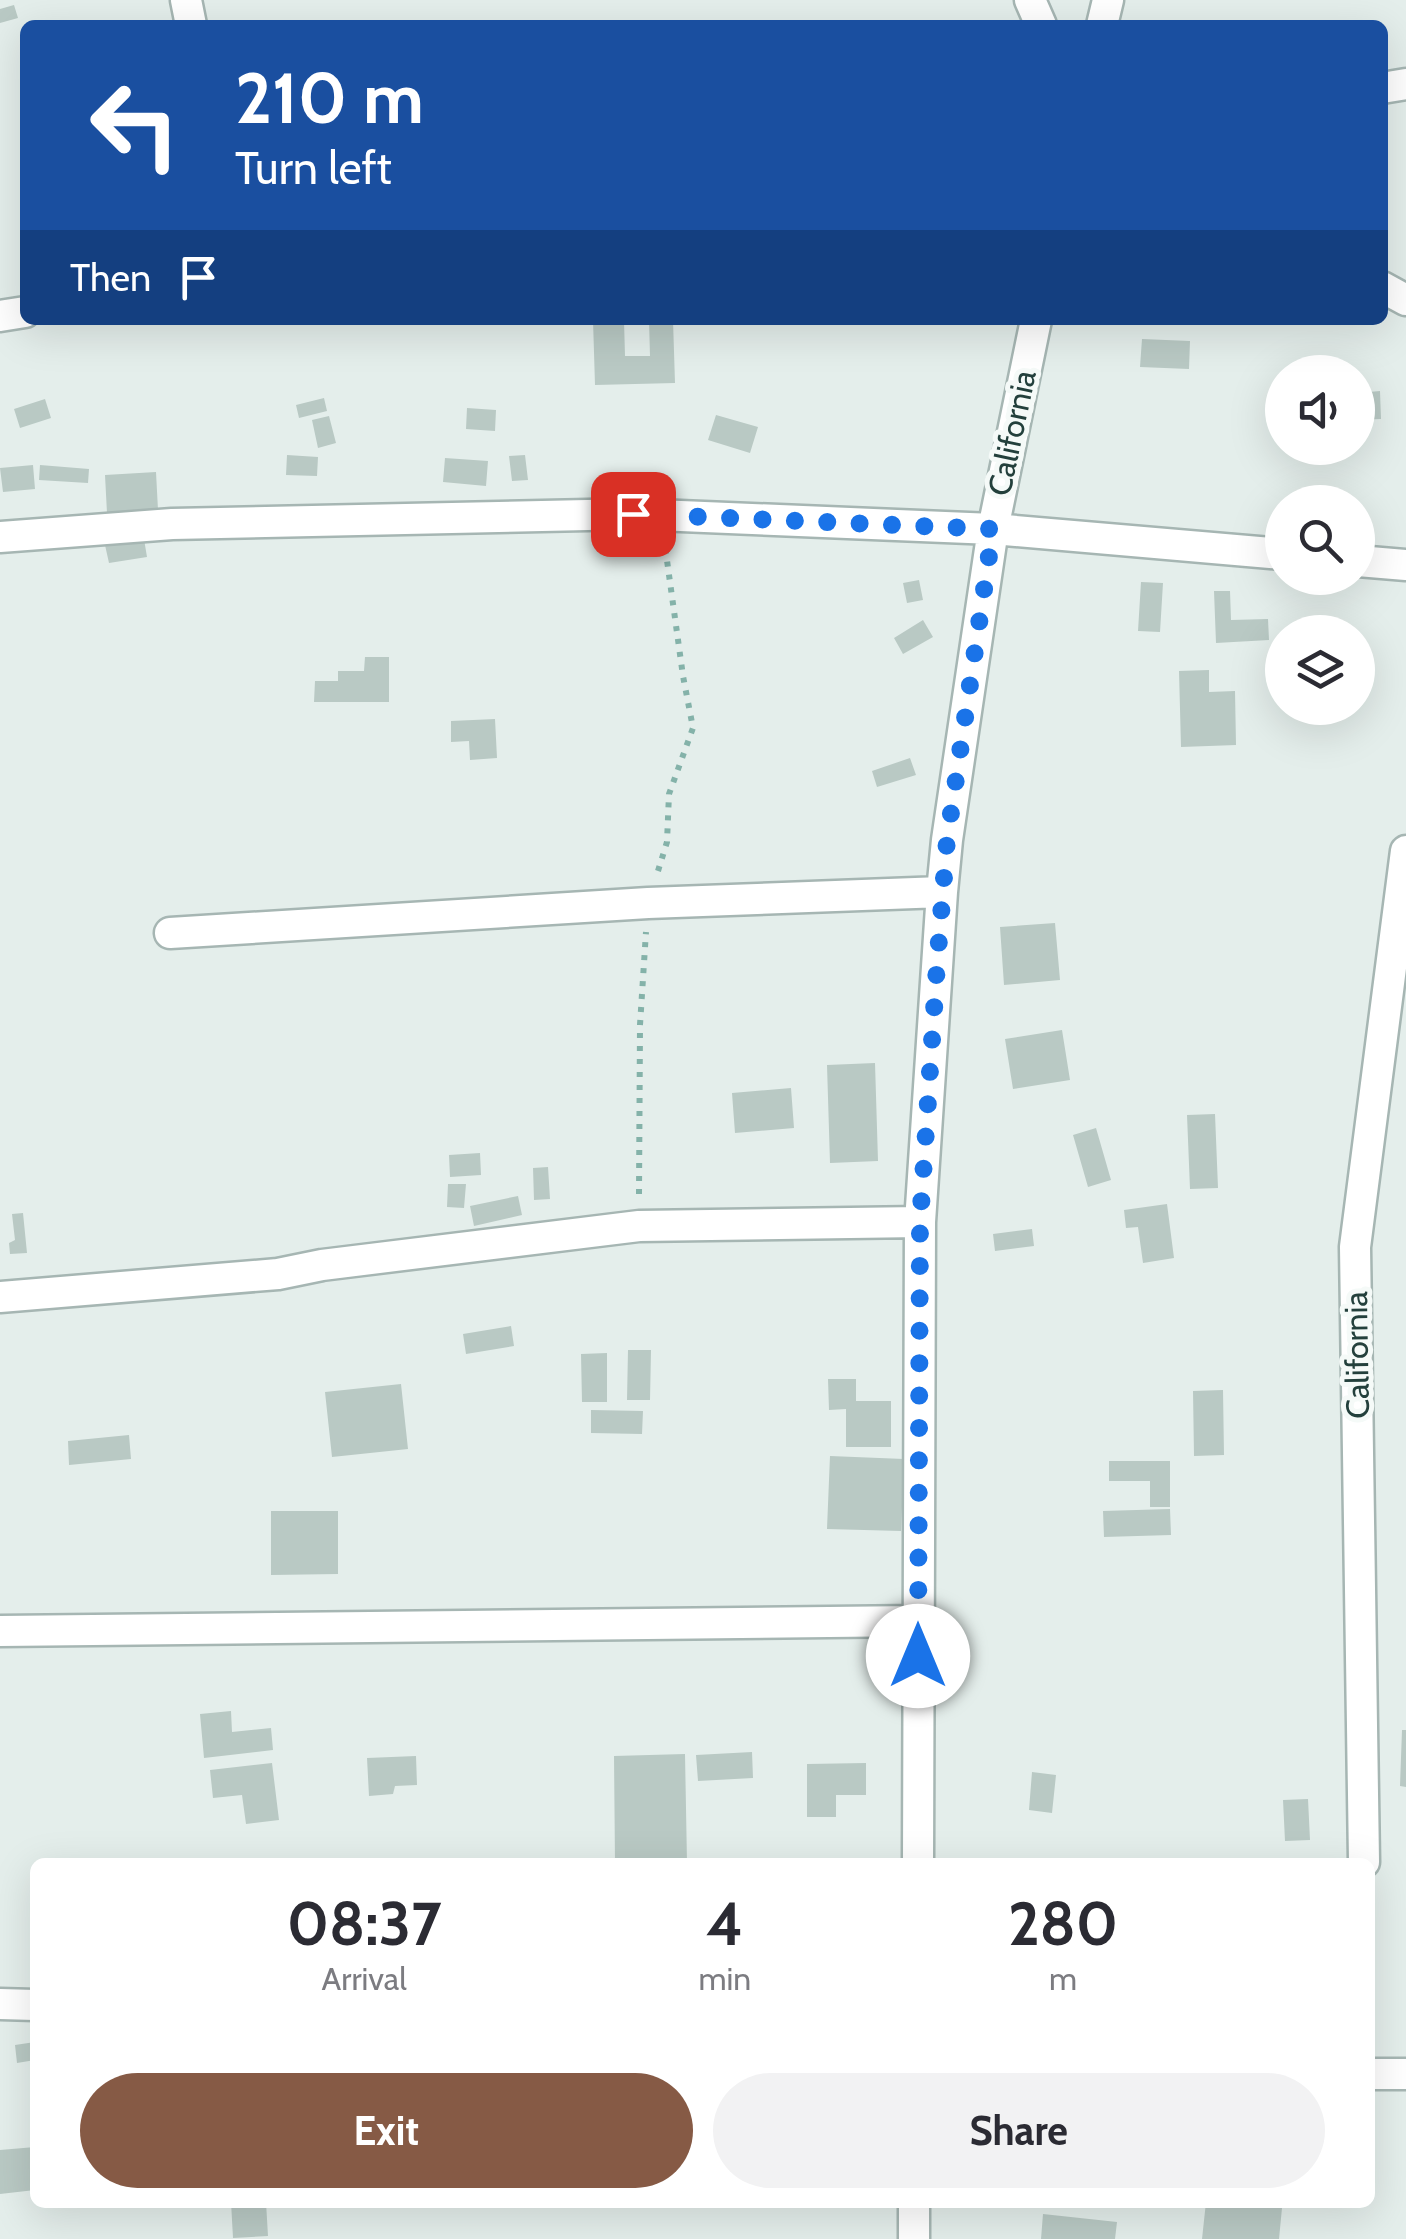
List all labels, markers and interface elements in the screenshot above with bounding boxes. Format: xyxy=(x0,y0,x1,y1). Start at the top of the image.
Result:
text: 210 m xyxy=(235,55,424,141)
icon: left xyxy=(70,60,200,190)
text: Turn left xyxy=(235,141,392,195)
icon: arrive xyxy=(171,250,226,305)
text: Then xyxy=(70,254,151,301)
map controls xyxy=(1265,355,1375,725)
button: sound xyxy=(1265,355,1375,465)
street label: California xyxy=(979,366,1044,499)
pin xyxy=(591,472,676,557)
button: search xyxy=(1265,485,1375,595)
icon: arrive xyxy=(606,487,661,542)
button: layers xyxy=(1265,615,1375,725)
street label: California xyxy=(1336,1290,1377,1419)
position arrow xyxy=(866,1604,970,1708)
text: 08:37 xyxy=(287,1887,442,1960)
text: 4 xyxy=(706,1887,743,1960)
text: 280 xyxy=(1008,1887,1118,1960)
text: Arrival xyxy=(322,1959,407,1998)
text: min xyxy=(698,1959,751,1998)
text: m xyxy=(1049,1959,1077,1998)
button: Exit xyxy=(80,2073,693,2188)
button: Share xyxy=(713,2073,1325,2188)

